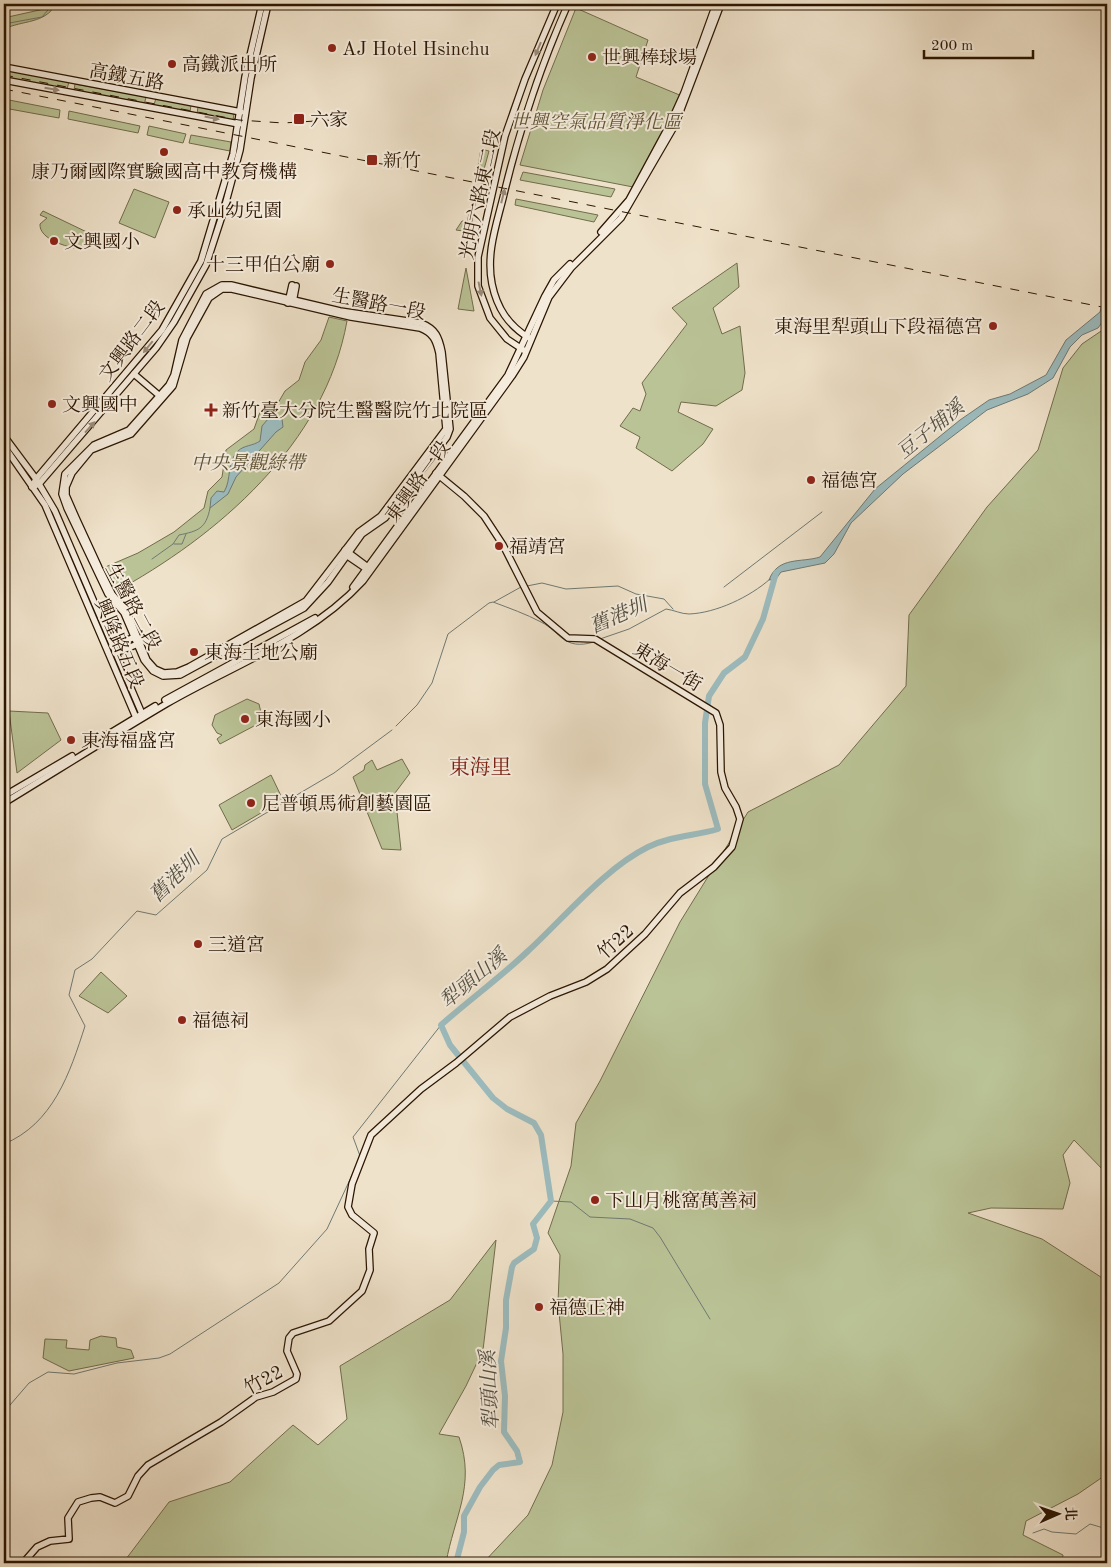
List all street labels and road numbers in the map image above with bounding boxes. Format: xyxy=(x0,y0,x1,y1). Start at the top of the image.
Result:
street label: 高鐵五路 xyxy=(87,60,166,94)
street label: 光明六路東二段 xyxy=(455,127,505,262)
street label: 生醫路一段 xyxy=(330,284,428,324)
street label: 文興路二段 xyxy=(95,297,169,385)
street label: 東興路一段 xyxy=(381,437,455,526)
street label: 生醫路二段 xyxy=(101,559,165,654)
street label: 興隆路五段 xyxy=(90,596,147,691)
street label: 東海一街 xyxy=(629,638,706,696)
street label: 竹22 xyxy=(594,921,638,964)
street label: 竹22 xyxy=(241,1361,287,1399)

